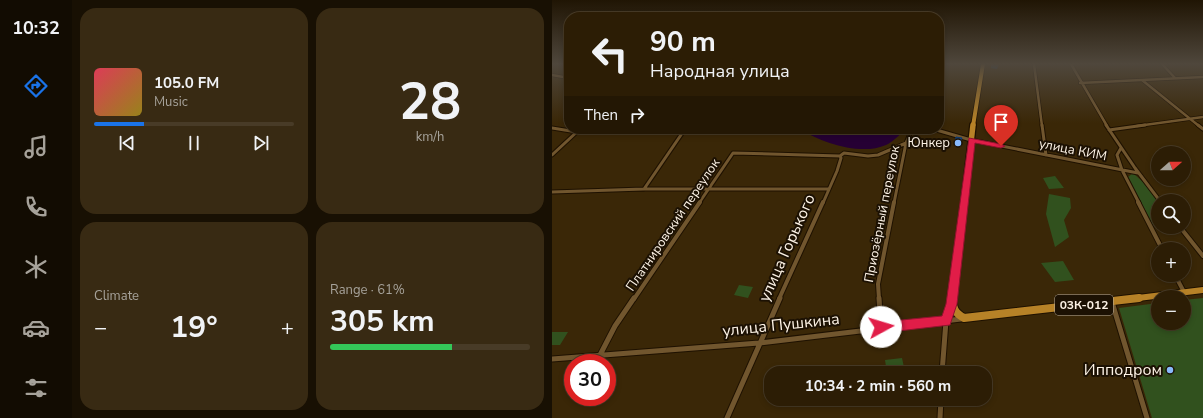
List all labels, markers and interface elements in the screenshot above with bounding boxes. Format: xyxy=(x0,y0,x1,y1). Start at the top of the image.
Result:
text: 10:32 xyxy=(12,16,60,40)
text: 90 m xyxy=(650,23,716,61)
icon: left xyxy=(584,28,636,80)
text: Народная улица xyxy=(650,59,790,83)
text: 28 xyxy=(399,66,461,137)
icon: directions xyxy=(22,72,50,100)
text: 105.0 FM xyxy=(154,73,219,93)
text: Music xyxy=(154,93,188,111)
icon: right xyxy=(626,104,648,126)
text: Then xyxy=(584,105,618,125)
pin xyxy=(984,105,1018,146)
icon: arrive xyxy=(990,111,1012,133)
text: km/h xyxy=(416,128,444,146)
icon: previous xyxy=(116,132,138,154)
icon: pause xyxy=(183,132,205,154)
icon: next xyxy=(250,132,272,154)
icon: music xyxy=(22,133,50,161)
place label: Юнкер xyxy=(908,134,950,152)
street label: улица КИМ xyxy=(1038,135,1108,165)
marker: Юнкер xyxy=(953,138,963,148)
street label: Приозёрный переулок xyxy=(860,144,904,284)
north arrow xyxy=(1151,146,1191,186)
map controls xyxy=(1151,146,1191,330)
street label: Платнировский переулок xyxy=(622,155,724,295)
street label: улица Горького xyxy=(753,190,821,306)
icon: phone xyxy=(22,193,50,221)
button: search xyxy=(1151,194,1191,234)
button: + xyxy=(1151,242,1191,282)
icon: climate xyxy=(22,253,50,281)
text: Range · 61% xyxy=(330,281,405,299)
text: Climate xyxy=(94,287,139,305)
button: − xyxy=(1151,290,1191,330)
road number: 03К-012 xyxy=(1055,295,1113,315)
text: 305 km xyxy=(330,301,435,342)
position arrow xyxy=(860,306,902,348)
text: 19° xyxy=(170,307,218,348)
street label: улица Пушкина xyxy=(721,308,841,342)
text: − xyxy=(94,313,107,343)
text: + xyxy=(281,313,294,343)
icon: car xyxy=(22,314,50,342)
speed limit sign: 30 xyxy=(564,354,616,406)
place label: Ипподром xyxy=(1084,359,1162,381)
marker: Ипподром xyxy=(1165,365,1175,375)
icon: filters xyxy=(22,374,50,402)
text: 10:34 · 2 min · 560 m xyxy=(805,376,951,396)

